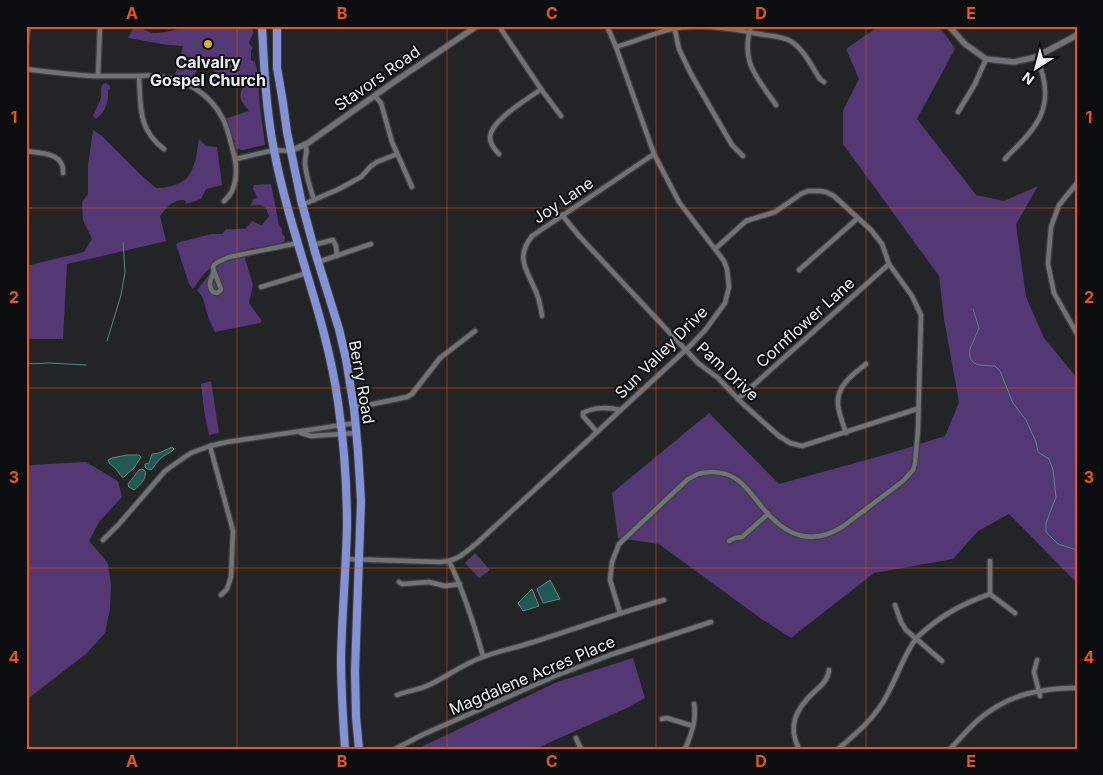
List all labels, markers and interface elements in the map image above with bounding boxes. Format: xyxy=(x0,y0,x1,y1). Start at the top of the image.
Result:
text: A xyxy=(126,3,138,23)
text: B xyxy=(337,3,347,23)
text: C xyxy=(546,3,558,23)
text: D xyxy=(755,3,767,23)
text: E xyxy=(966,3,976,23)
marker: Calvalry Gospel Church xyxy=(202,38,214,50)
street label: Stavors Road xyxy=(330,41,424,115)
north arrow xyxy=(1010,42,1060,92)
place label: Calvalry Gospel Church xyxy=(150,52,266,90)
text: N xyxy=(1019,69,1037,89)
text: 1 xyxy=(11,107,17,127)
text: 1 xyxy=(1086,107,1092,127)
street label: Joy Lane xyxy=(529,172,597,228)
street label: Cornflower Lane xyxy=(752,273,858,371)
text: 2 xyxy=(9,287,19,307)
text: 2 xyxy=(1084,287,1094,307)
street label: Sun Valley Drive xyxy=(610,301,712,403)
street label: Pam Drive xyxy=(693,337,763,405)
street label: Berry Road xyxy=(345,339,379,425)
text: 3 xyxy=(9,467,19,487)
text: 3 xyxy=(1084,467,1094,487)
street label: Magdalene Acres Place xyxy=(446,631,618,719)
text: 4 xyxy=(9,647,20,667)
text: 4 xyxy=(1084,647,1095,667)
text: A xyxy=(126,751,138,771)
text: B xyxy=(337,751,347,771)
text: C xyxy=(546,751,558,771)
text: D xyxy=(755,751,767,771)
text: E xyxy=(966,751,976,771)

